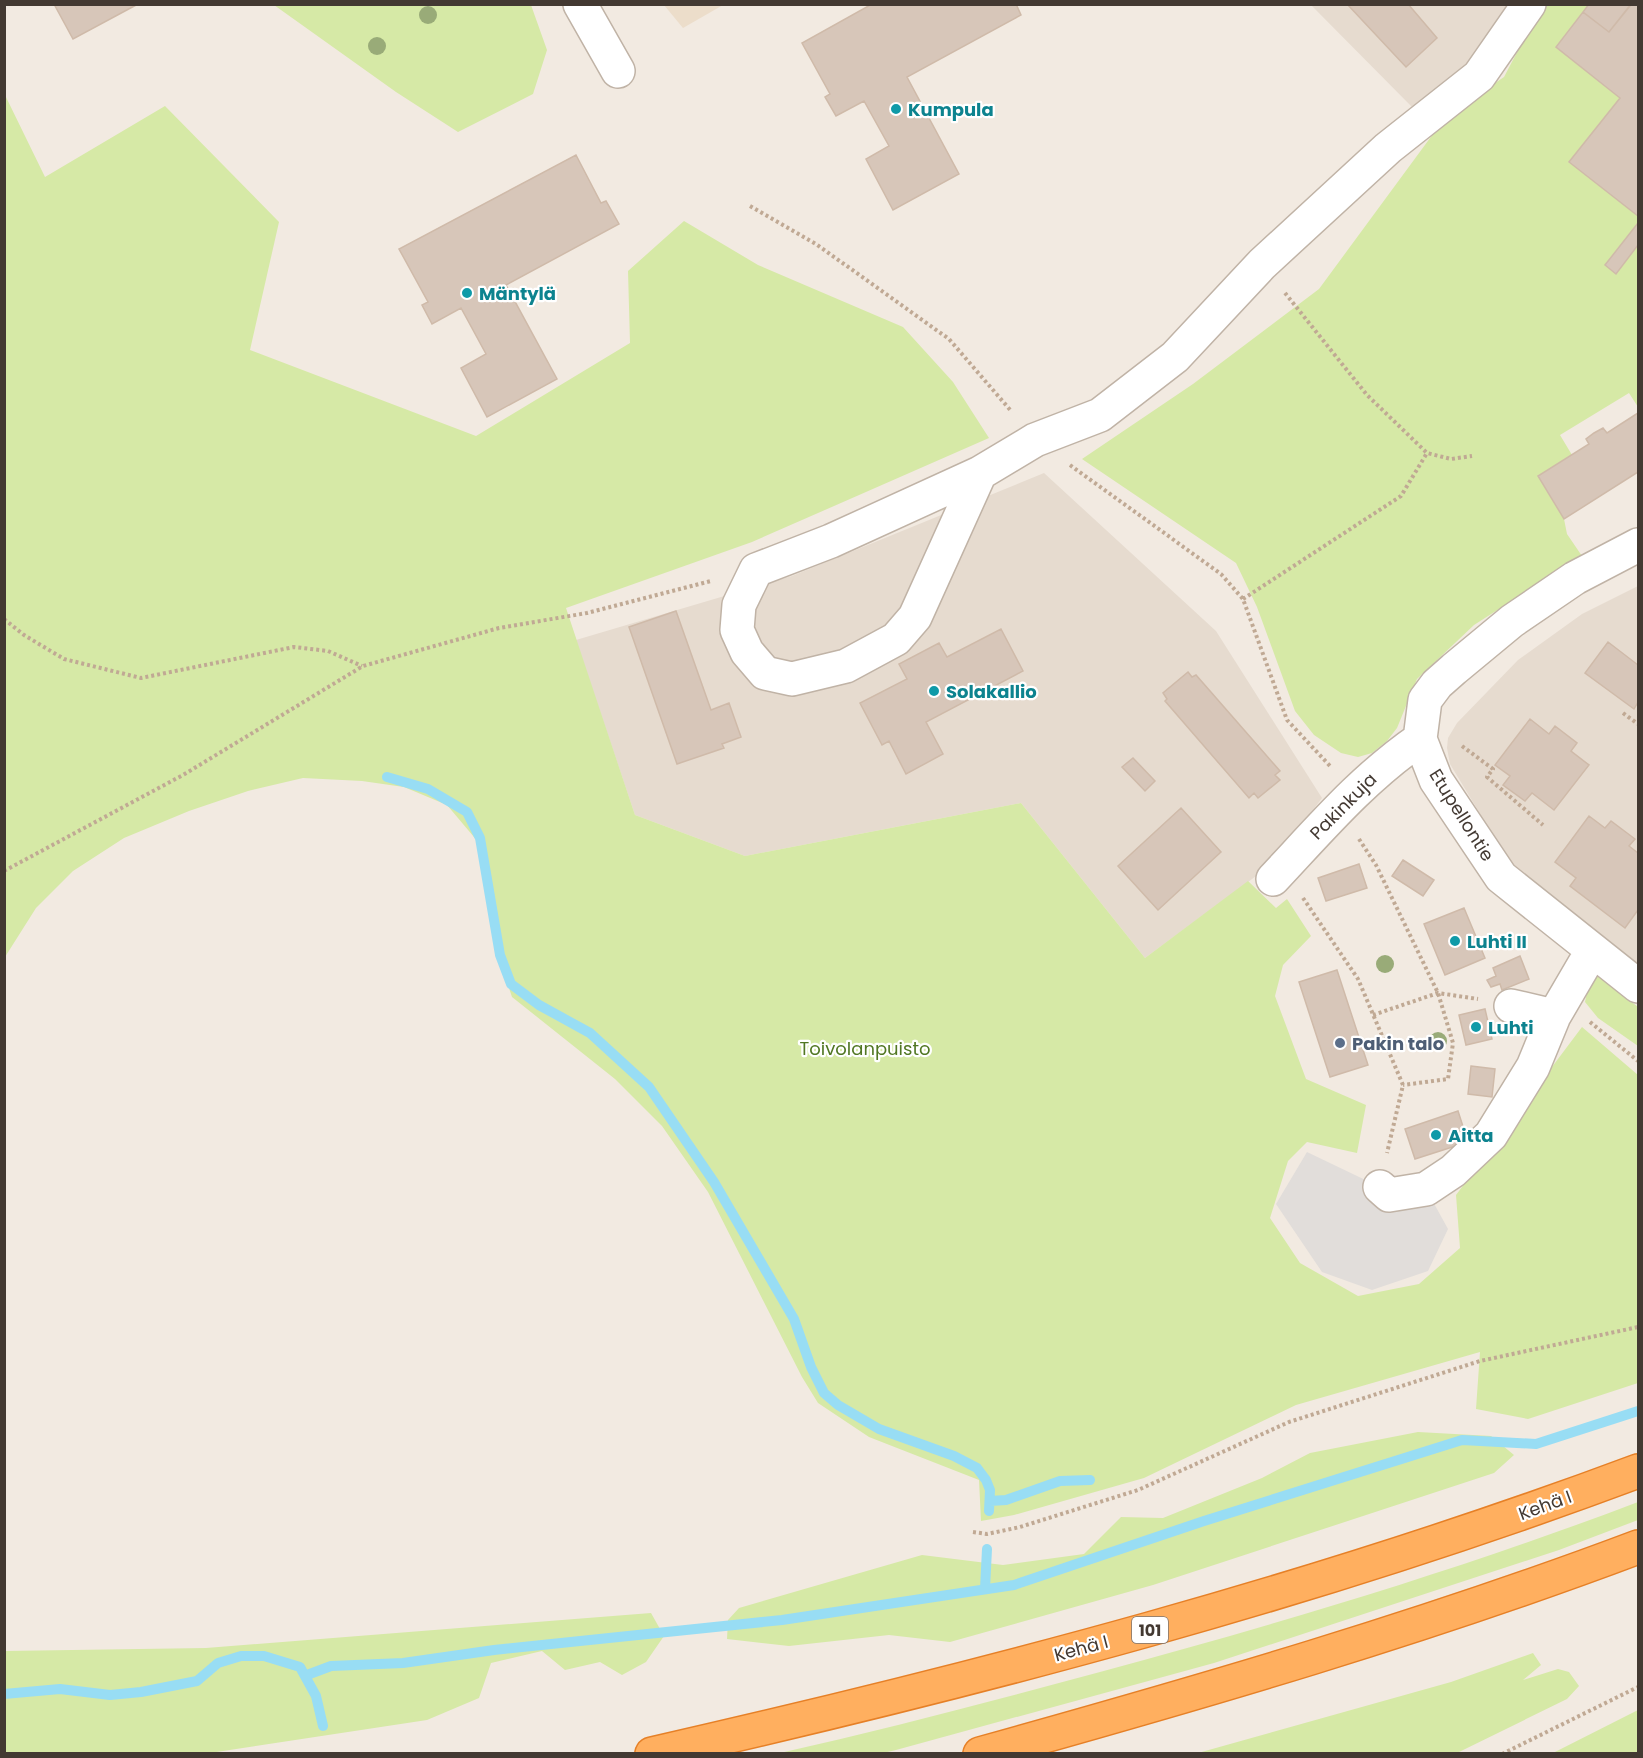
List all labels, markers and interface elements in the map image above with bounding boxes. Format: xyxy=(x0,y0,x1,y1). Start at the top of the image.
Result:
place label: Kumpula xyxy=(908,97,994,122)
marker: Kumpula xyxy=(889,102,903,116)
place label: Mäntylä xyxy=(479,281,556,306)
marker: Mäntylä xyxy=(460,286,474,300)
place label: Solakallio xyxy=(946,679,1037,704)
marker: Solakallio xyxy=(927,684,941,698)
street label: Etupellontie xyxy=(1424,764,1500,866)
street label: Pakinkuja xyxy=(1304,767,1382,845)
place label: Luhti II xyxy=(1467,929,1527,954)
marker: Luhti II xyxy=(1448,934,1462,948)
place label: Luhti xyxy=(1488,1015,1533,1040)
marker: Luhti xyxy=(1469,1020,1483,1034)
place label: Pakin talo xyxy=(1352,1031,1444,1056)
park label: Toivolanpuisto xyxy=(799,1036,931,1061)
marker: Pakin talo xyxy=(1333,1036,1347,1050)
place label: Aitta xyxy=(1448,1123,1493,1148)
marker: Aitta xyxy=(1429,1128,1443,1142)
street label: Kehä I xyxy=(1515,1484,1575,1526)
road number: 101 xyxy=(1132,1617,1168,1643)
street label: Kehä I xyxy=(1051,1629,1111,1667)

